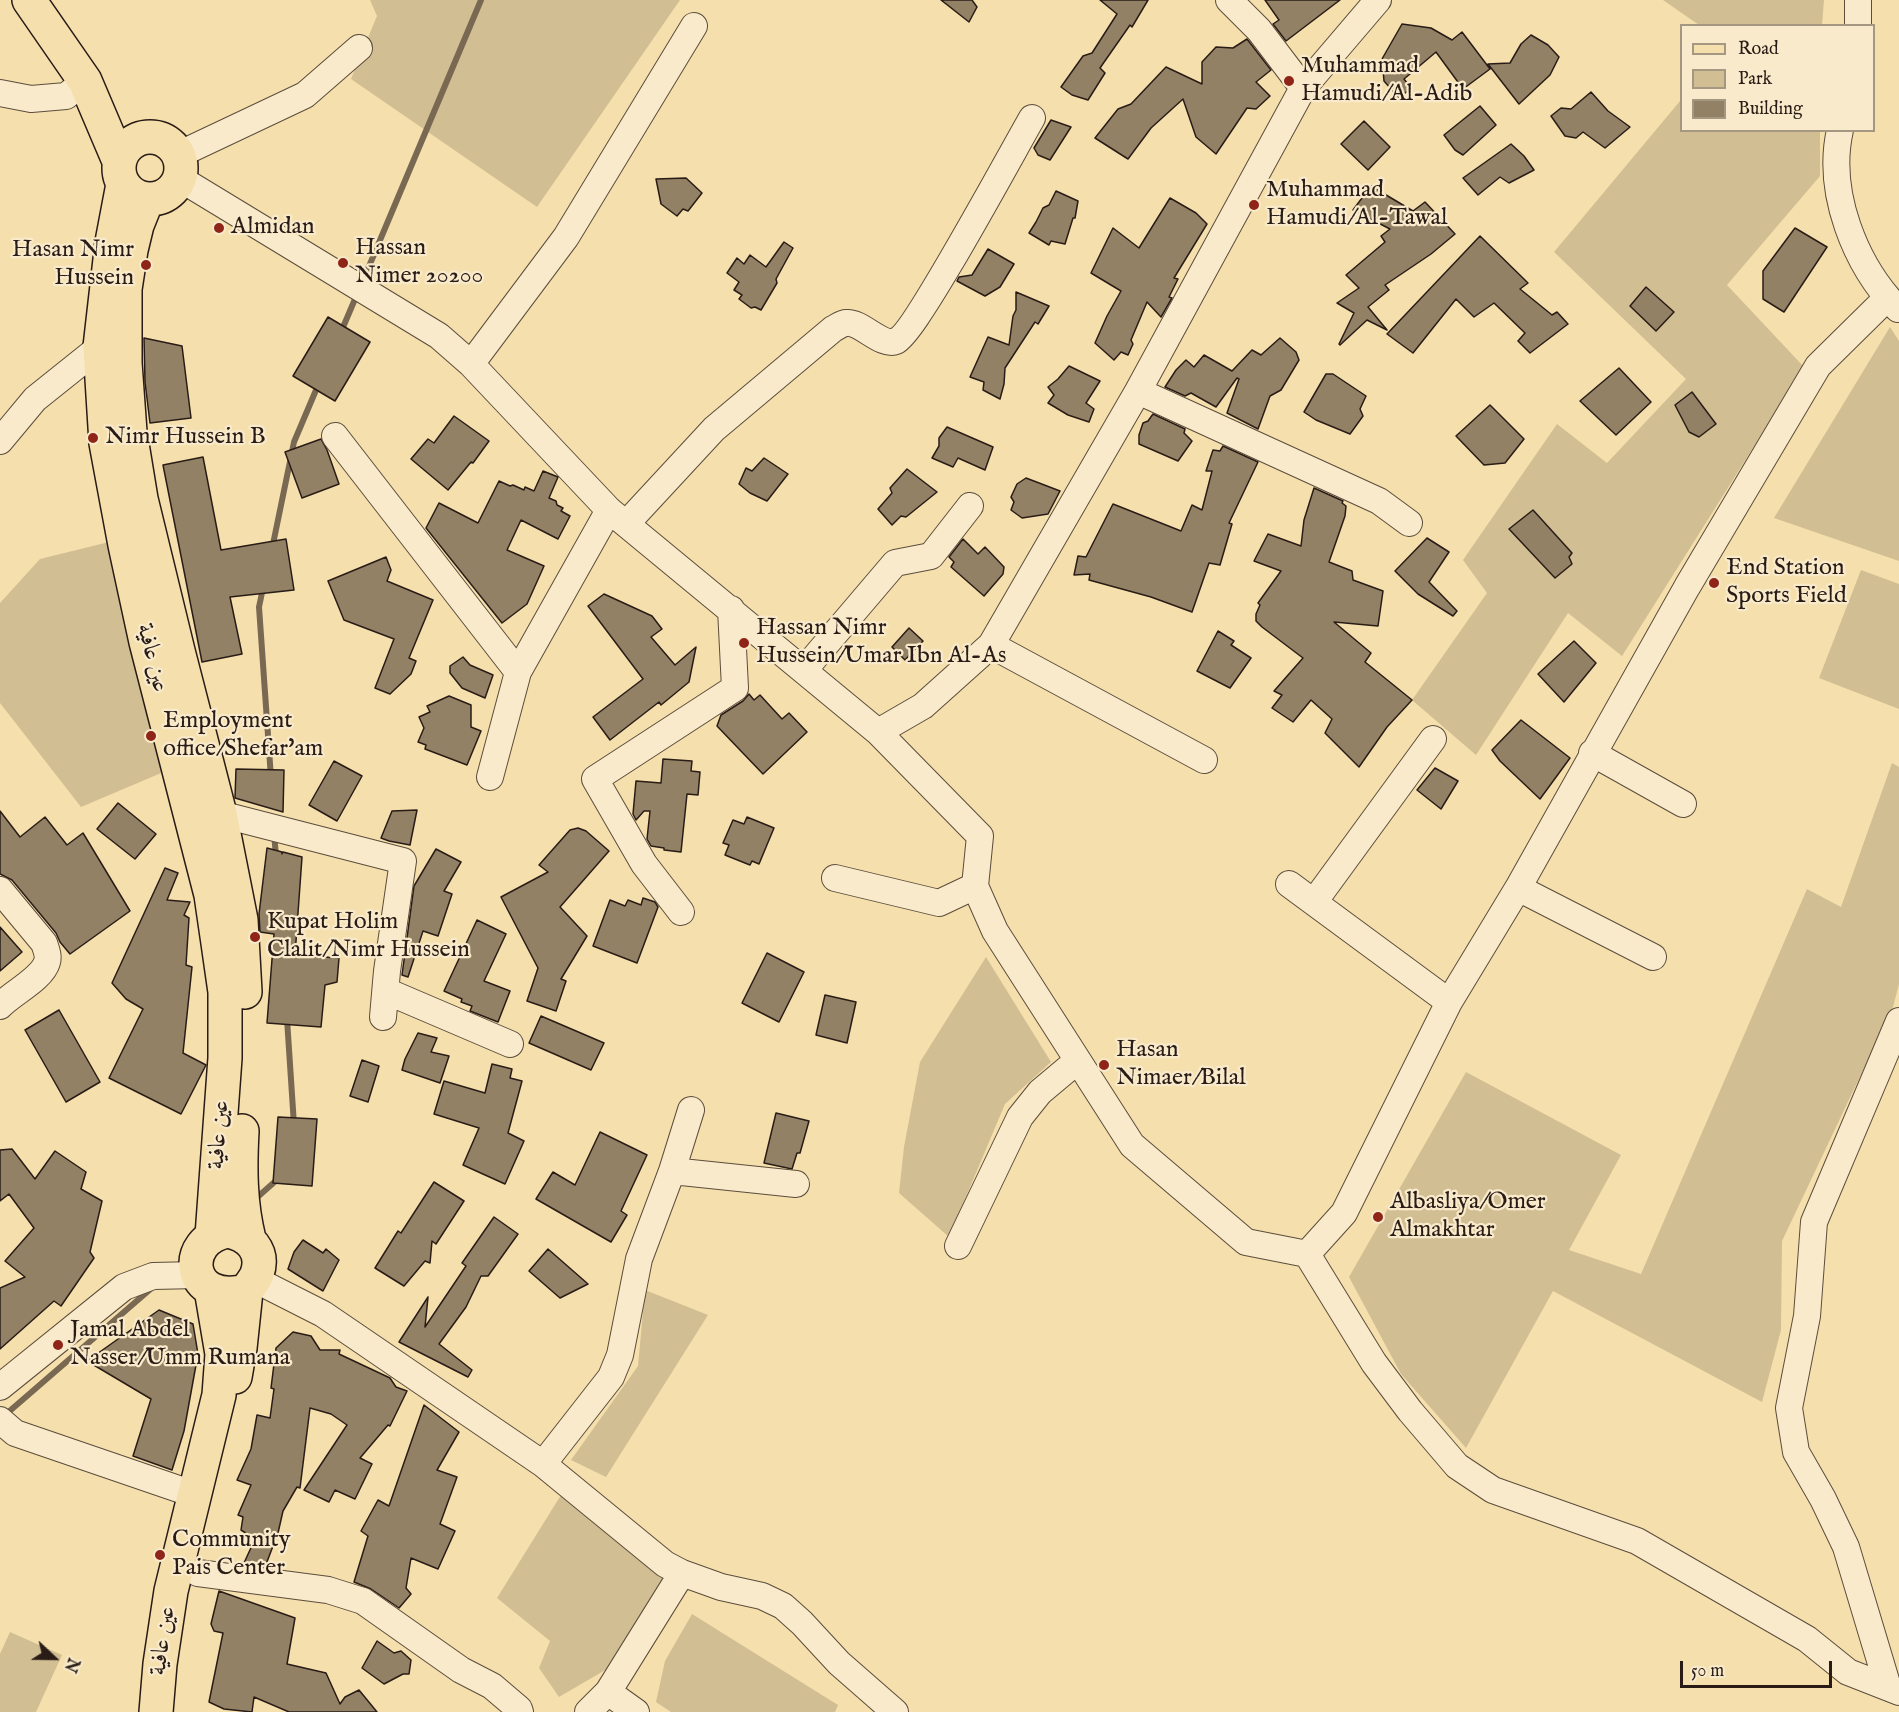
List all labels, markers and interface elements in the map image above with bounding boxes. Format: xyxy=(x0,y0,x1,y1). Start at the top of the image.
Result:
legend xyxy=(1680,24,1875,132)
text: Road xyxy=(1738,38,1779,61)
place label: Muhammad Hamudi/Al-Adib xyxy=(1301,53,1472,109)
text: Park xyxy=(1738,68,1772,91)
marker: Muhammad Hamudi/Al-Adib xyxy=(1282,74,1296,88)
text: Building xyxy=(1738,98,1803,121)
place label: Muhammad Hamudi/Al-Tawal xyxy=(1266,177,1448,233)
marker: Muhammad Hamudi/Al-Tawal xyxy=(1247,198,1261,212)
place label: Almidan xyxy=(231,214,315,242)
marker: Almidan xyxy=(212,221,226,235)
place label: Hassan Nimer 20200 xyxy=(355,235,483,291)
place label: Hasan Nimr Hussein xyxy=(12,237,134,293)
marker: Hassan Nimer 20200 xyxy=(336,256,350,270)
marker: Hasan Nimr Hussein xyxy=(139,258,153,272)
place label: Nimr Hussein B xyxy=(105,424,266,452)
marker: Nimr Hussein B xyxy=(86,431,100,445)
place label: End Station Sports Field xyxy=(1726,555,1847,611)
marker: End Station Sports Field xyxy=(1707,576,1721,590)
place label: Hassan Nimr Hussein/Umar Ibn Al-As xyxy=(756,615,1006,671)
street label: عين عافية xyxy=(129,621,173,695)
marker: Hassan Nimr Hussein/Umar Ibn Al-As xyxy=(737,636,751,650)
place label: Employment office/Shefar'am xyxy=(163,708,323,764)
marker: Employment office/Shefar'am xyxy=(144,729,158,743)
place label: Kupat Holim Clalit/Nimr Hussein xyxy=(267,909,470,965)
marker: Kupat Holim Clalit/Nimr Hussein xyxy=(248,930,262,944)
place label: Hasan Nimaer/Bilal xyxy=(1116,1037,1246,1093)
marker: Hasan Nimaer/Bilal xyxy=(1097,1058,1111,1072)
street label: عين عافية xyxy=(203,1099,237,1171)
place label: Albasliya/Omer Almakhtar xyxy=(1390,1189,1546,1245)
marker: Albasliya/Omer Almakhtar xyxy=(1371,1210,1385,1224)
place label: Jamal Abdel Nasser/Umm Rumana xyxy=(70,1317,290,1373)
marker: Jamal Abdel Nasser/Umm Rumana xyxy=(51,1338,65,1352)
place label: Community Pais Center xyxy=(172,1527,291,1583)
marker: Community Pais Center xyxy=(153,1548,167,1562)
street label: عين عافية xyxy=(145,1604,183,1678)
north arrow xyxy=(24,1628,84,1688)
scale bar xyxy=(1683,1649,1834,1687)
text: N xyxy=(59,1655,83,1675)
text: 50 m xyxy=(1691,1660,1724,1683)

